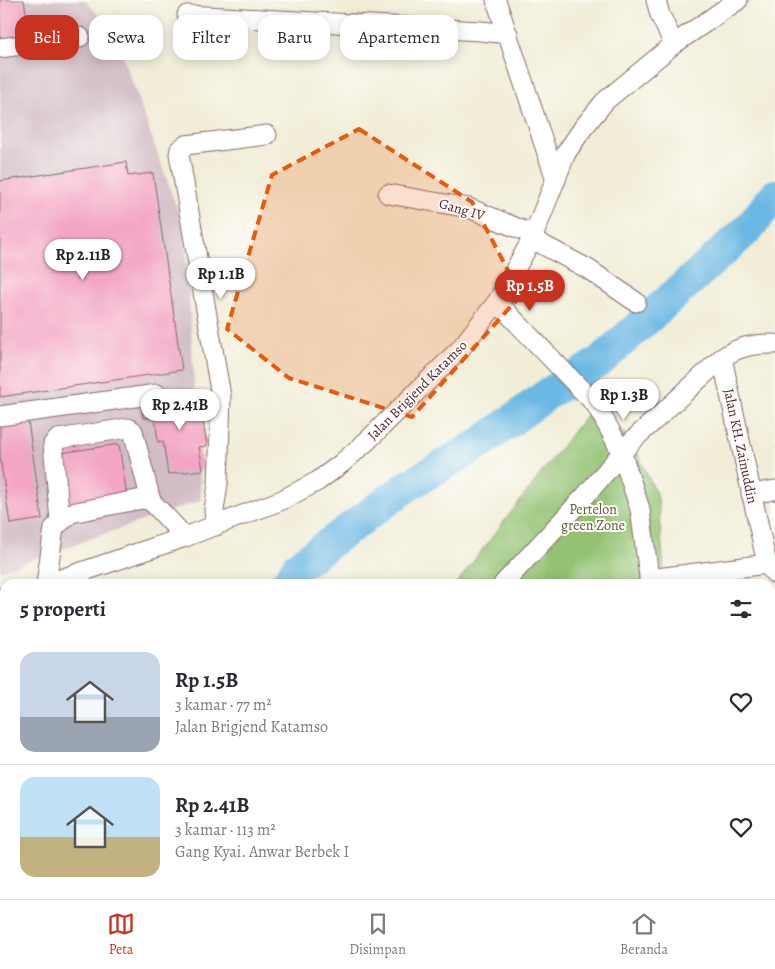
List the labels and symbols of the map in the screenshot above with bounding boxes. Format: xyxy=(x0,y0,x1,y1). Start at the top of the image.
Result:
street label: Gang IV xyxy=(437,194,487,225)
pin: Rp 2.11B xyxy=(31,238,135,281)
pin: Rp 1.1B xyxy=(175,258,267,300)
pin: Rp 1.5B xyxy=(484,270,576,312)
street label: Jalan Brigjend Katamso xyxy=(363,336,471,444)
pin: Rp 1.3B xyxy=(578,378,670,421)
street label: Jalan KH. Zainuddin xyxy=(719,387,762,506)
pin: Rp 2.41B xyxy=(128,388,232,431)
park label: Pertelon green Zone xyxy=(561,500,625,535)

